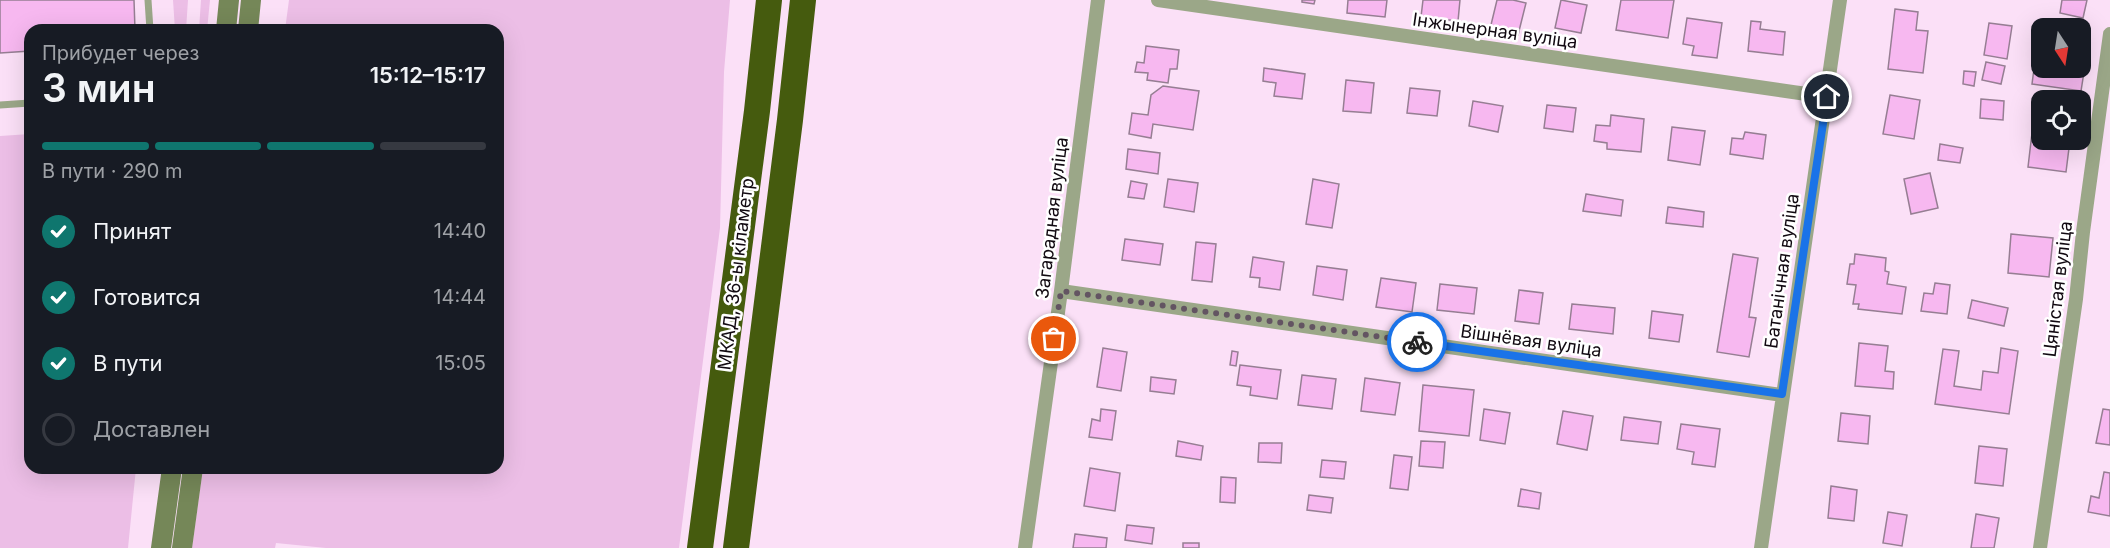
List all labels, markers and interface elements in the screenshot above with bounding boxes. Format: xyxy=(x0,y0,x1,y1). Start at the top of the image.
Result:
street label: Інжынерная вуліца xyxy=(1411,9,1579,52)
north arrow xyxy=(2031,18,2091,78)
map controls xyxy=(2031,18,2091,150)
text: Прибудет через xyxy=(42,41,199,65)
text: 15:12–15:17 xyxy=(370,62,486,88)
text: 3 мин xyxy=(42,64,156,111)
pin xyxy=(1801,71,1852,122)
icon: home xyxy=(1810,80,1843,113)
button: locate xyxy=(2031,90,2091,150)
street label: Загарадная вуліца xyxy=(1031,136,1072,300)
text: В пути · 290 m xyxy=(42,159,183,183)
street label: МКАД, 36-ы кіламетр xyxy=(713,177,758,371)
street label: Батанічная вуліца xyxy=(1760,192,1803,350)
icon: check xyxy=(42,215,75,248)
text: Принят xyxy=(93,218,171,244)
text: 14:40 xyxy=(434,219,486,243)
street label: Цяністая вуліца xyxy=(2039,220,2076,358)
icon: check xyxy=(42,281,75,314)
text: Готовится xyxy=(93,284,200,310)
text: 14:44 xyxy=(433,285,486,309)
courier xyxy=(1387,312,1447,372)
pin xyxy=(1028,313,1079,364)
street label: Вішнёвая вуліца xyxy=(1459,320,1603,361)
icon: bag xyxy=(1037,322,1070,355)
icon: bike xyxy=(1401,326,1434,359)
icon: check xyxy=(42,347,75,380)
text: В пути xyxy=(93,350,162,376)
text: 15:05 xyxy=(435,351,486,375)
text: Доставлен xyxy=(93,416,210,442)

